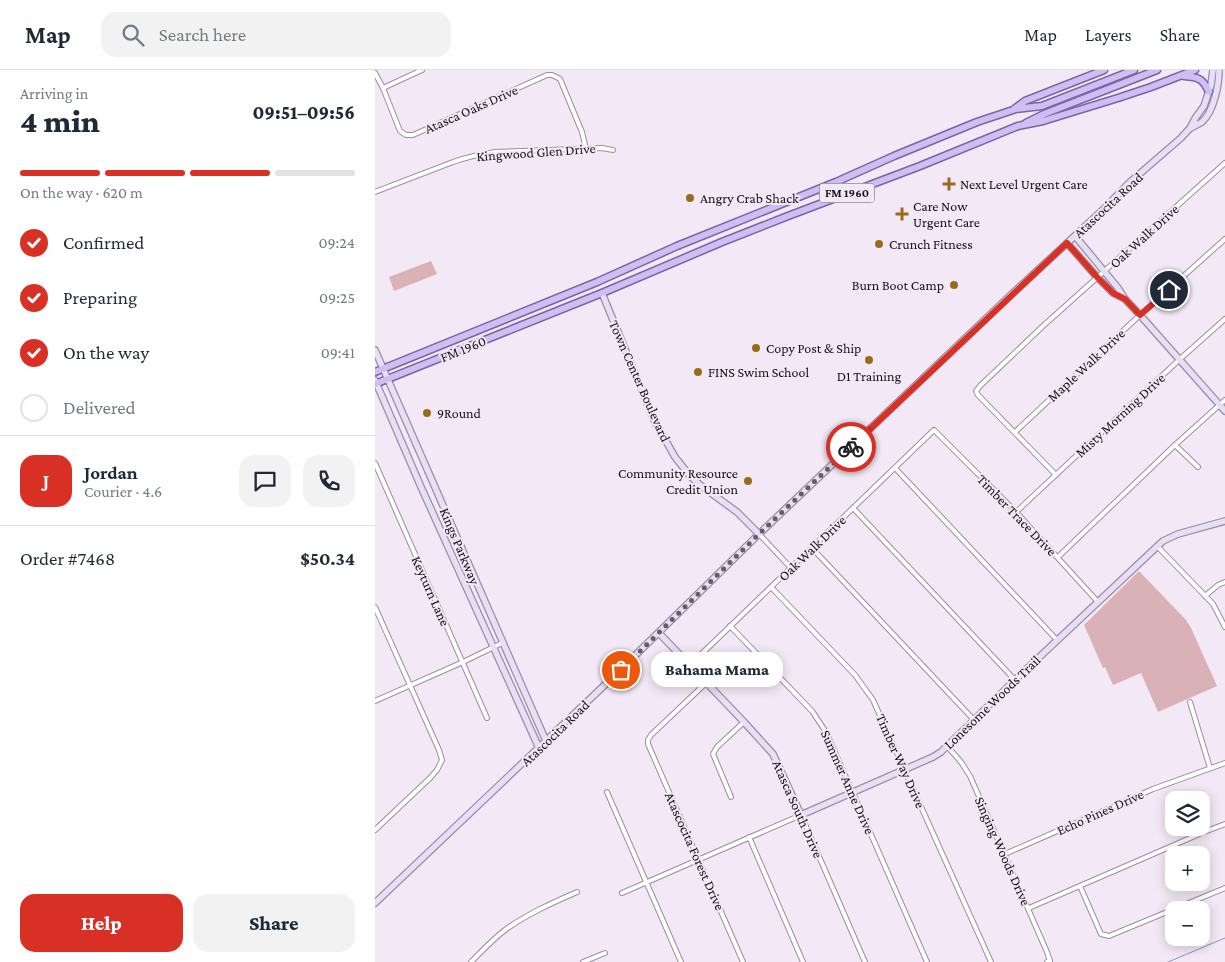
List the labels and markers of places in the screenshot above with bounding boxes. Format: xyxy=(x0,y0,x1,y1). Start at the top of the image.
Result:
place label: Next Level Urgent Care xyxy=(960,176,1088,192)
marker: Next Level Urgent Care xyxy=(942,177,956,191)
place label: Angry Crab Shack xyxy=(700,190,799,206)
marker: Angry Crab Shack xyxy=(684,192,696,204)
place label: Care Now Urgent Care xyxy=(913,198,980,230)
marker: Care Now Urgent Care xyxy=(895,207,909,221)
place label: Crunch Fitness xyxy=(889,236,973,252)
marker: Crunch Fitness xyxy=(873,238,885,250)
pin xyxy=(1148,269,1190,311)
place label: Burn Boot Camp xyxy=(852,277,944,293)
marker: Burn Boot Camp xyxy=(948,279,960,291)
place label: Copy Post & Ship xyxy=(766,340,861,356)
marker: Copy Post & Ship xyxy=(750,342,762,354)
marker: D1 Training xyxy=(863,354,875,366)
place label: FINS Swim School xyxy=(708,364,809,380)
marker: FINS Swim School xyxy=(692,366,704,378)
place label: D1 Training xyxy=(837,368,901,384)
place label: 9Round xyxy=(437,405,482,421)
marker: 9Round xyxy=(421,407,433,419)
place label: Community Resource Credit Union xyxy=(618,465,738,497)
marker: Community Resource Credit Union xyxy=(742,475,754,487)
pin xyxy=(600,649,642,691)
callout: Bahama Mama xyxy=(651,652,783,688)

